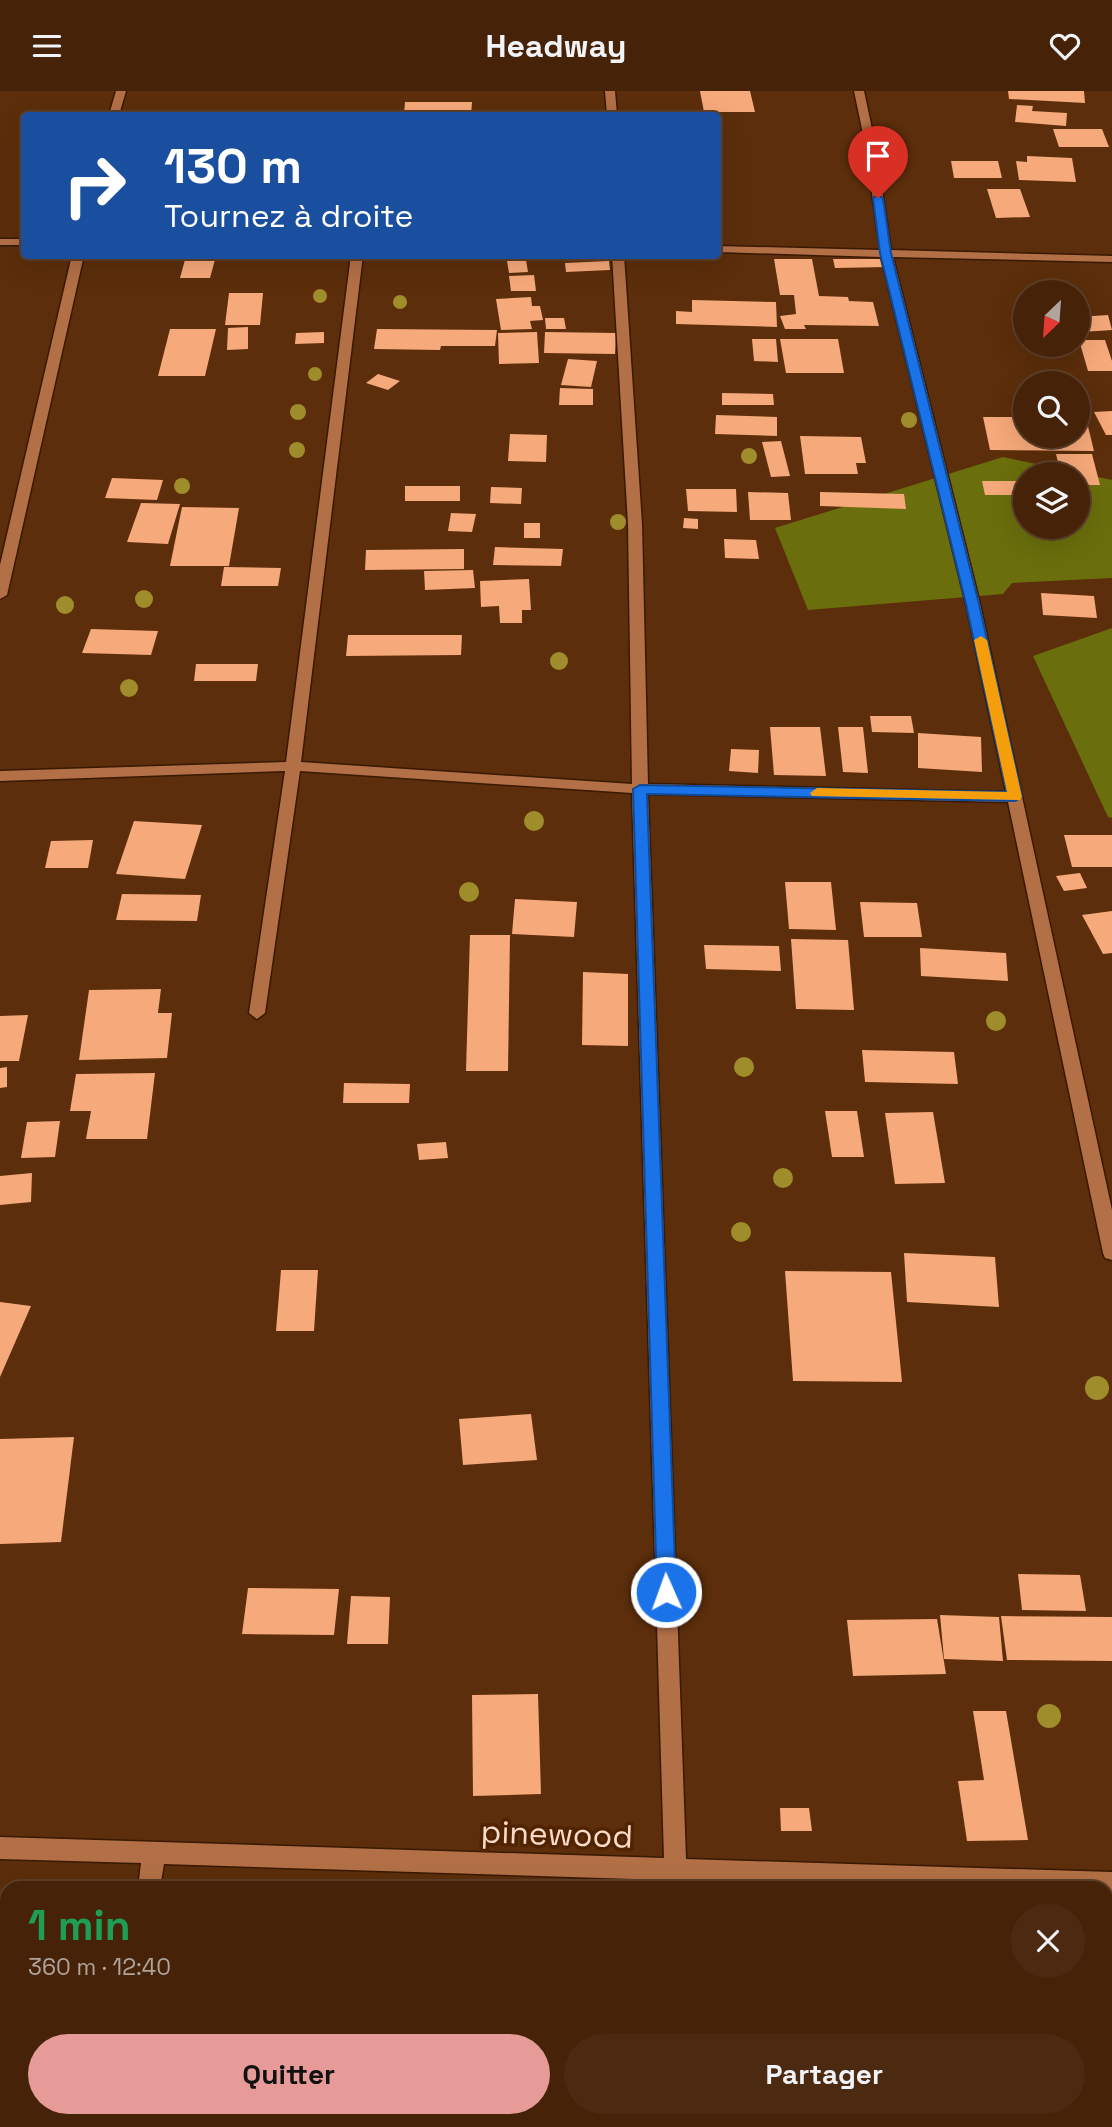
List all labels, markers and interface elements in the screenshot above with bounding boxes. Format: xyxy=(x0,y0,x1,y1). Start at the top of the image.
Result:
text: Headway xyxy=(486,26,626,66)
icon: menu xyxy=(28,27,66,65)
icon: heart xyxy=(1046,27,1084,65)
pin xyxy=(848,126,908,198)
text: 130 m xyxy=(164,135,302,197)
icon: arrive xyxy=(859,137,897,175)
icon: right xyxy=(49,140,140,231)
text: Tournez à droite xyxy=(164,196,413,236)
north arrow xyxy=(1013,280,1090,357)
map controls xyxy=(1013,280,1090,539)
button: search xyxy=(1013,371,1090,448)
button: layers xyxy=(1013,462,1090,539)
position arrow xyxy=(629,1555,703,1629)
street label: pinewood xyxy=(480,1811,634,1857)
text: 1 min xyxy=(28,1899,131,1952)
button: close xyxy=(1011,1904,1085,1978)
text: 360 m · 12:40 xyxy=(28,1952,171,1982)
button: Quitter xyxy=(28,2034,550,2114)
button: Partager xyxy=(564,2034,1085,2114)

